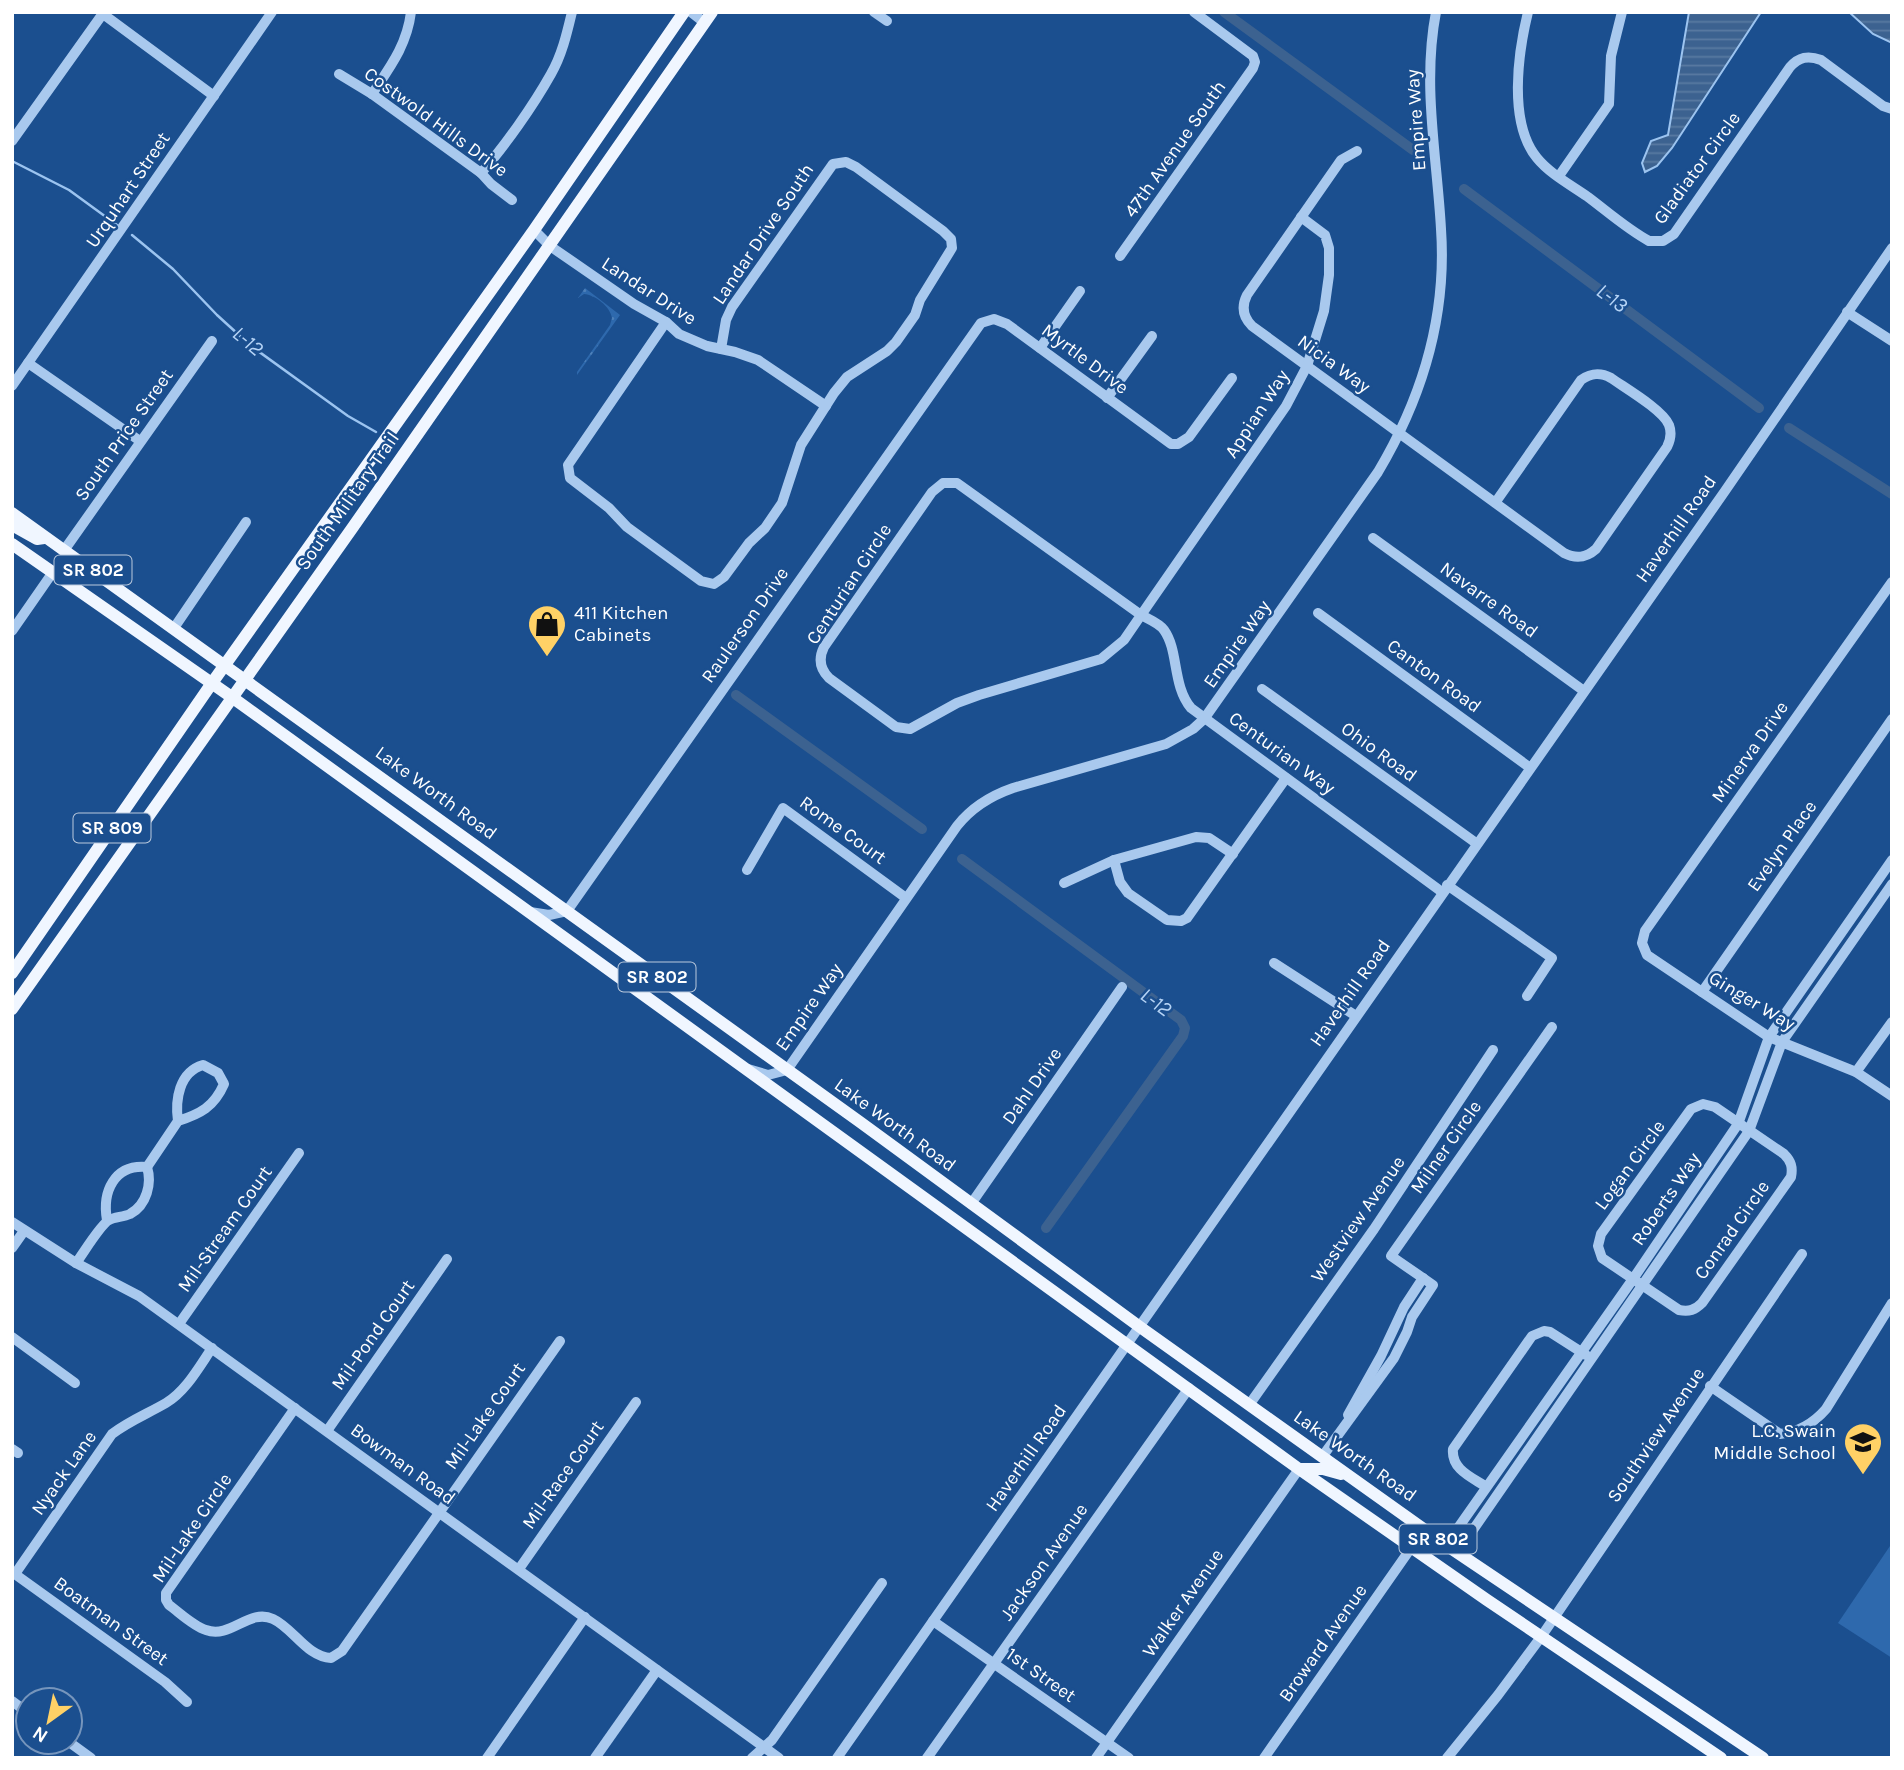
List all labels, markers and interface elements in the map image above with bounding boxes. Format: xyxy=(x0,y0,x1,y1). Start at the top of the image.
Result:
street label: Costwold Hills Drive xyxy=(360,62,512,182)
street label: Empire Way xyxy=(1401,68,1431,172)
street label: 47th Avenue South xyxy=(1120,76,1230,222)
street label: Gladiator Circle xyxy=(1649,108,1745,228)
street label: Urquhart Street xyxy=(81,128,175,252)
street label: Landar Drive South xyxy=(708,160,818,308)
street label: Landar Drive xyxy=(598,252,700,330)
water label: L-13 xyxy=(1592,279,1632,317)
street label: Myrtle Drive xyxy=(1037,319,1133,399)
water label: L-12 xyxy=(228,321,268,361)
street label: Nicia Way xyxy=(1293,330,1375,398)
street label: South Price Street xyxy=(70,365,178,505)
street label: Appian Way xyxy=(1220,366,1294,462)
street label: South Military Trail xyxy=(292,428,404,574)
street label: Haverhill Road xyxy=(1631,471,1721,587)
street label: Centurian Circle xyxy=(802,519,896,649)
road number: SR 802 xyxy=(55,556,132,584)
street label: Navarre Road xyxy=(1436,557,1542,643)
street label: Raulerson Drive xyxy=(697,563,793,687)
street label: Empire Way xyxy=(1199,596,1275,692)
place label: 411 Kitchen Cabinets xyxy=(574,602,669,646)
shop icon: 411 Kitchen Cabinets xyxy=(526,603,568,658)
street label: Canton Road xyxy=(1383,635,1485,717)
street label: Minerva Drive xyxy=(1707,697,1793,807)
street label: Centurian Way xyxy=(1224,707,1340,799)
street label: Ohio Road xyxy=(1337,717,1421,787)
street label: Lake Worth Road xyxy=(371,742,501,844)
street label: Rome Court xyxy=(795,791,891,869)
street label: Evelyn Place xyxy=(1743,796,1821,896)
road number: SR 809 xyxy=(74,814,150,842)
street label: Haverhill Road xyxy=(1305,935,1395,1051)
street label: Empire Way xyxy=(771,959,847,1055)
road number: SR 802 xyxy=(618,962,696,992)
street label: Ginger Way xyxy=(1705,967,1799,1035)
water label: L-12 xyxy=(1136,983,1176,1021)
street label: Dahl Drive xyxy=(998,1043,1066,1129)
street label: Lake Worth Road xyxy=(830,1074,960,1176)
street label: Milner Circle xyxy=(1406,1096,1486,1198)
street label: Logan Circle xyxy=(1590,1116,1670,1214)
street label: Roberts Way xyxy=(1627,1148,1705,1250)
street label: Westview Avenue xyxy=(1306,1152,1410,1286)
street label: Mil-Stream Court xyxy=(173,1162,277,1296)
street label: Conrad Circle xyxy=(1690,1176,1774,1284)
street label: Mil-Pond Court xyxy=(327,1276,419,1394)
street label: Mil-Lake Court xyxy=(440,1358,530,1474)
street label: Southview Avenue xyxy=(1603,1363,1709,1507)
street label: Haverhill Road xyxy=(981,1400,1071,1516)
street label: Lake Worth Road xyxy=(1289,1405,1421,1507)
street label: Mil-Race Court xyxy=(517,1417,609,1533)
street label: Bowman Road xyxy=(346,1419,460,1509)
place label: L.C. Swain Middle School xyxy=(1713,1420,1836,1464)
school or university icon: L.C. Swain Middle School xyxy=(1842,1421,1884,1476)
street label: Nyack Lane xyxy=(27,1427,101,1519)
street label: Mil-Lake Circle xyxy=(147,1469,237,1587)
street label: Jackson Avenue xyxy=(996,1499,1092,1625)
road number: SR 802 xyxy=(1400,1524,1476,1554)
street label: Walker Avenue xyxy=(1138,1545,1228,1661)
street label: Boatman Street xyxy=(49,1572,173,1670)
street label: Broward Avenue xyxy=(1274,1580,1372,1706)
street label: 1st Street xyxy=(1002,1643,1080,1707)
north arrow xyxy=(14,1686,84,1756)
text: N xyxy=(29,1721,52,1747)

